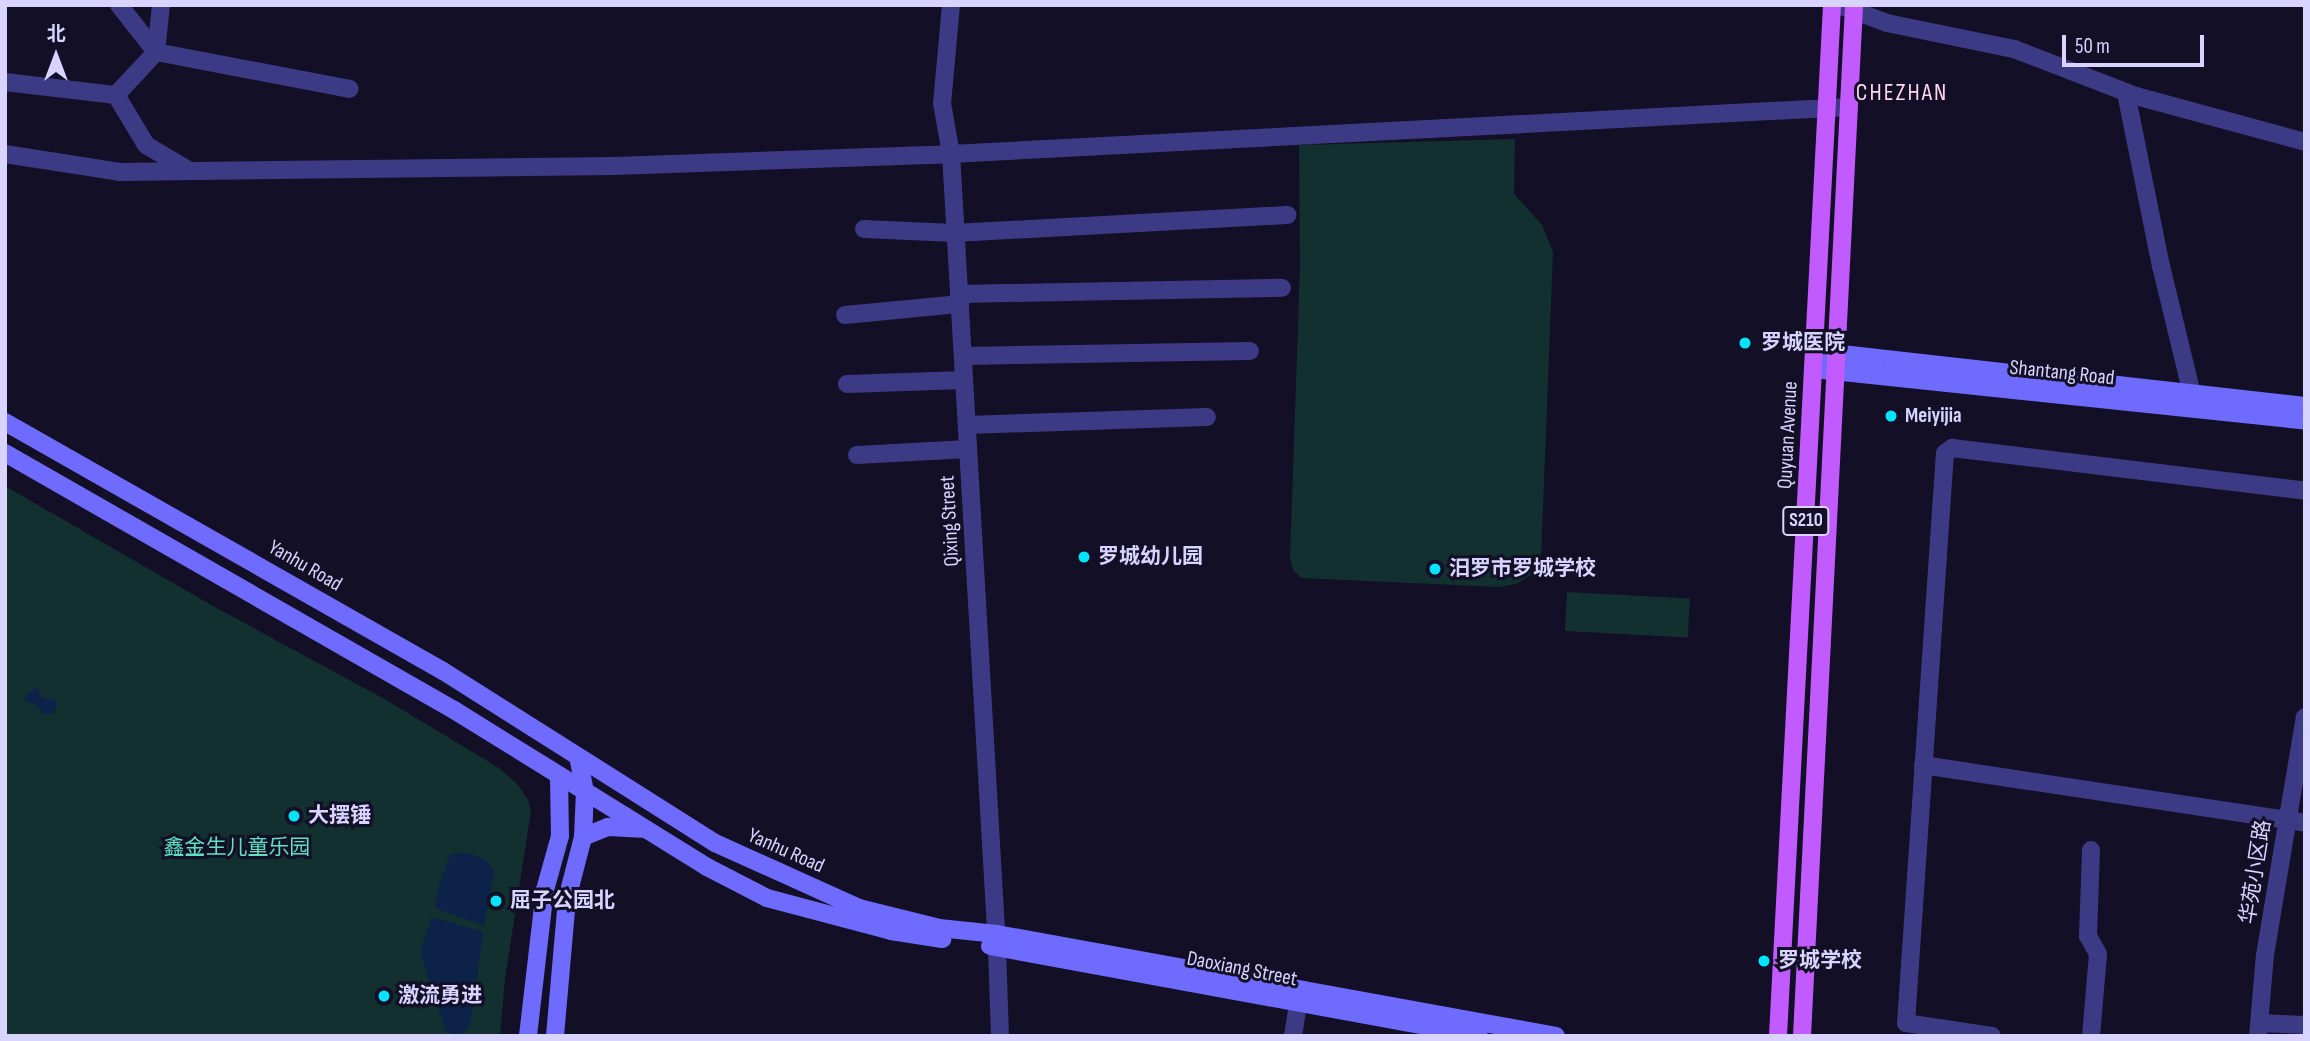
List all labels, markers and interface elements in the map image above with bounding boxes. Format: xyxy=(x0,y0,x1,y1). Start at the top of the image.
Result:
north arrow xyxy=(21,21,91,91)
scale bar xyxy=(2065,21,2207,65)
text: 北 xyxy=(46,23,66,46)
text: 50 m xyxy=(2075,34,2110,59)
district label: CHEZHAN xyxy=(1857,79,1947,107)
place label: 罗城医院 xyxy=(1761,330,1845,356)
marker: 罗城医院 xyxy=(1735,333,1755,353)
street label: Shantang Road xyxy=(2008,355,2116,391)
street label: Quyuan Avenue xyxy=(1773,381,1803,489)
place label: Meiyijia xyxy=(1905,403,1962,429)
marker: Meiyijia xyxy=(1883,408,1899,424)
street label: Qixing Street xyxy=(935,475,965,567)
road number: S210 xyxy=(1782,506,1830,536)
street label: Yanhu Road xyxy=(264,535,346,597)
place label: 罗城幼儿园 xyxy=(1098,544,1203,570)
marker: 罗城幼儿园 xyxy=(1076,549,1092,565)
place label: 汨罗市罗城学校 xyxy=(1449,556,1596,582)
marker: 汨罗市罗城学校 xyxy=(1427,561,1443,577)
place label: 大摆锤 xyxy=(308,803,371,829)
marker: 大摆锤 xyxy=(286,808,302,824)
street label: 华苑小区路 xyxy=(2235,818,2277,926)
street label: Yanhu Road xyxy=(744,823,828,879)
park label: 鑫金生儿童乐园 xyxy=(164,835,310,861)
place label: 屈子公园北 xyxy=(510,888,615,914)
marker: 屈子公园北 xyxy=(488,893,504,909)
street label: Daoxiang Street xyxy=(1185,946,1299,992)
place label: 罗城学校 xyxy=(1778,948,1862,974)
marker: 罗城学校 xyxy=(1756,953,1772,969)
place label: 激流勇进 xyxy=(398,983,482,1009)
marker: 激流勇进 xyxy=(376,988,392,1004)

